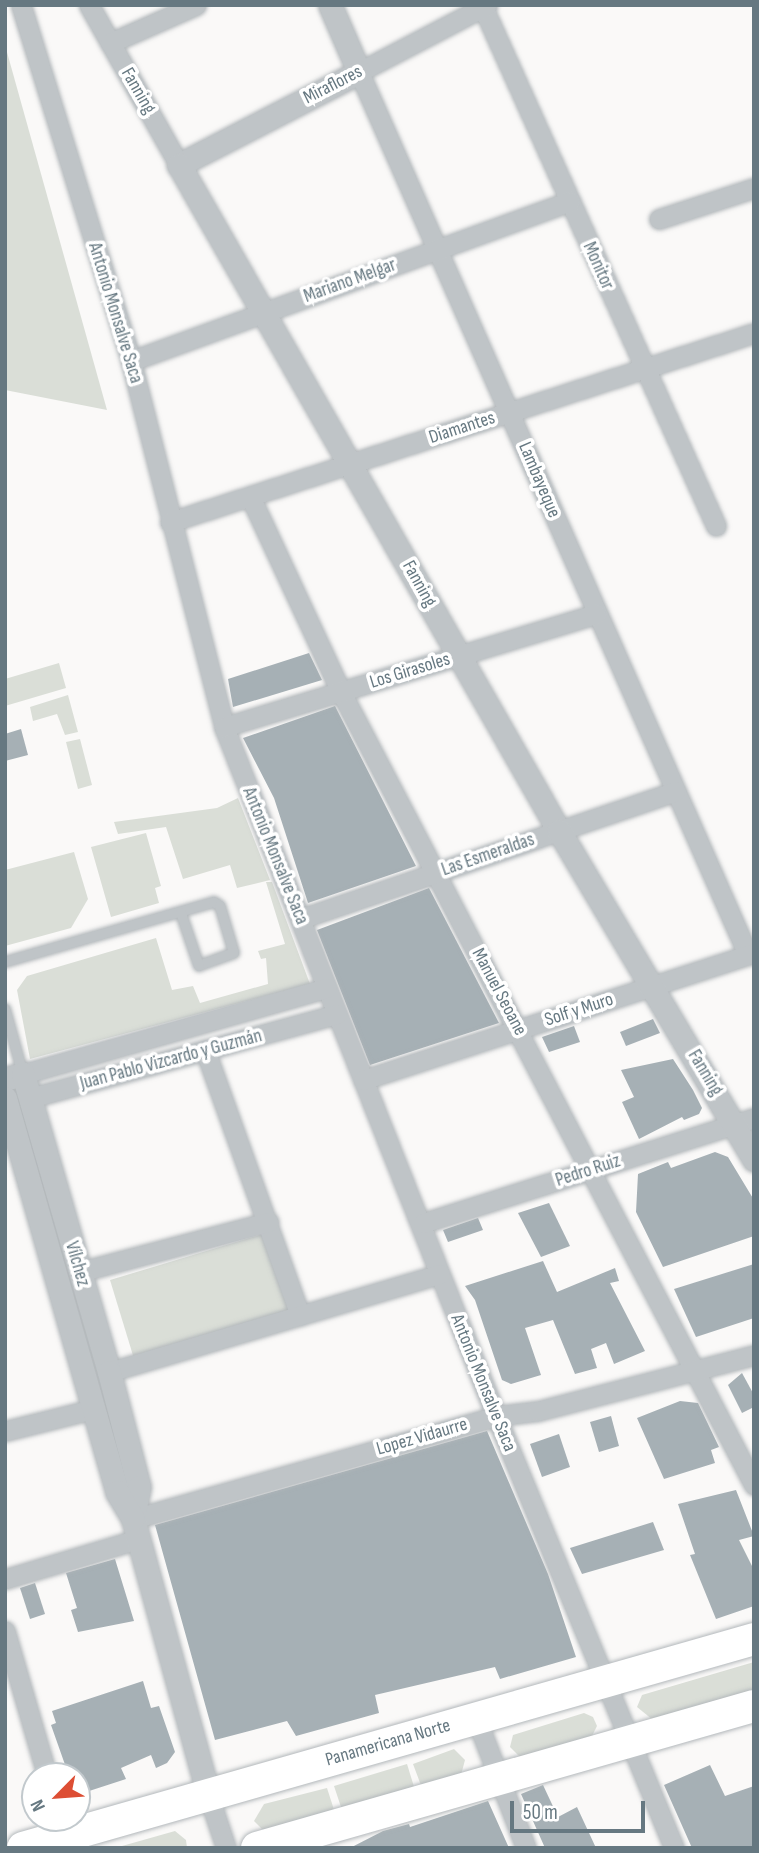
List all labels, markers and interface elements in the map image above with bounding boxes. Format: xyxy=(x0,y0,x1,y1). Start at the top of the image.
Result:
street label: Miraflores xyxy=(300,61,366,109)
street label: Fanning xyxy=(116,64,160,118)
street label: Monitor xyxy=(577,239,619,293)
street label: Antonio Monsalve Saca xyxy=(83,240,147,386)
street label: Mariano Melgar xyxy=(301,254,399,308)
street label: Diamantes xyxy=(426,407,498,449)
street label: Lambayeque xyxy=(513,439,565,521)
street label: Fanning xyxy=(397,557,441,611)
street label: Los Girasoles xyxy=(367,648,453,694)
street label: Antonio Monsalve Saca xyxy=(237,784,313,928)
street label: Las Esmeraldas xyxy=(439,828,537,882)
street label: Manuel Seoane xyxy=(466,944,532,1040)
street label: Solf y Muro xyxy=(542,988,616,1032)
street label: Juan Pablo Vizcardo y Guzmán xyxy=(78,1025,264,1095)
street label: Fanning xyxy=(682,1046,728,1100)
street label: Pedro Ruiz xyxy=(553,1150,623,1192)
street label: Vílchez xyxy=(60,1239,94,1289)
street label: Antonio Monsalve Saca xyxy=(445,1311,521,1455)
street label: Lopez Vidaurre xyxy=(374,1413,470,1461)
street label: Panamericana Norte xyxy=(323,1714,453,1772)
north arrow xyxy=(21,1762,91,1832)
scale bar xyxy=(514,1786,649,1830)
text: N xyxy=(26,1796,51,1815)
text: 50 m xyxy=(523,1800,558,1825)

